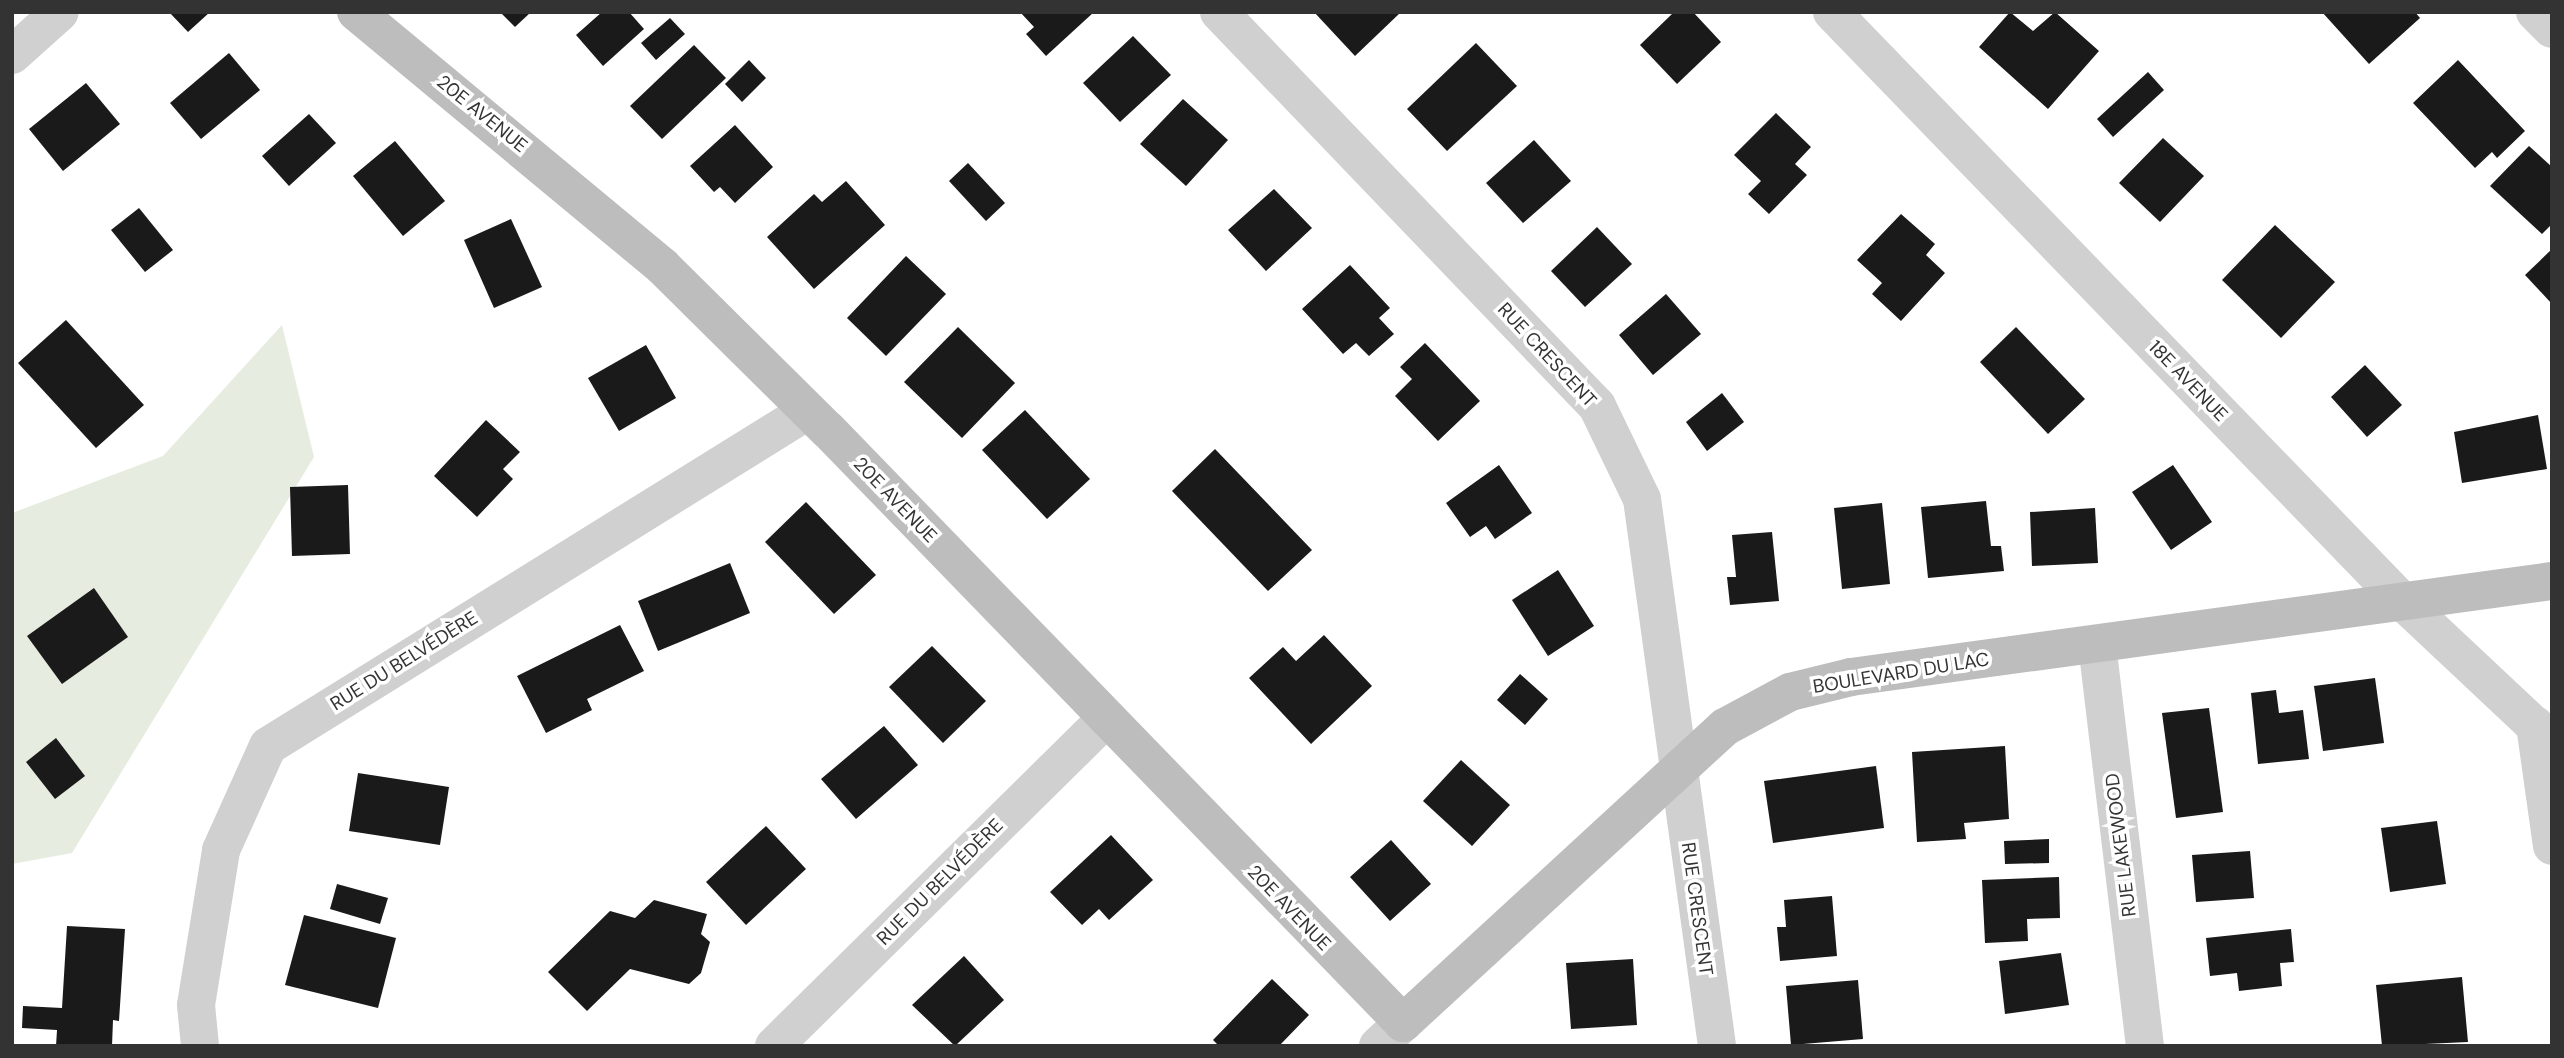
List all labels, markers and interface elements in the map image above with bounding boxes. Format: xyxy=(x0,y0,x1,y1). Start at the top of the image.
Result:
street label: 20E AVENUE xyxy=(432,71,532,157)
street label: RUE CRESCENT xyxy=(1493,298,1601,412)
street label: 18E AVENUE xyxy=(2144,336,2232,426)
street label: 20E AVENUE xyxy=(849,452,941,548)
street label: RUE DU BELVÉDÈRE xyxy=(326,606,482,716)
street label: BOULEVARD DU LAC xyxy=(1811,648,1991,698)
street label: RUE LAKEWOOD xyxy=(2101,772,2141,918)
street label: RUE DU BELVÉDÈRE xyxy=(872,814,1008,950)
street label: RUE CRESCENT xyxy=(1676,841,1718,977)
street label: 20E AVENUE xyxy=(1243,860,1335,956)

